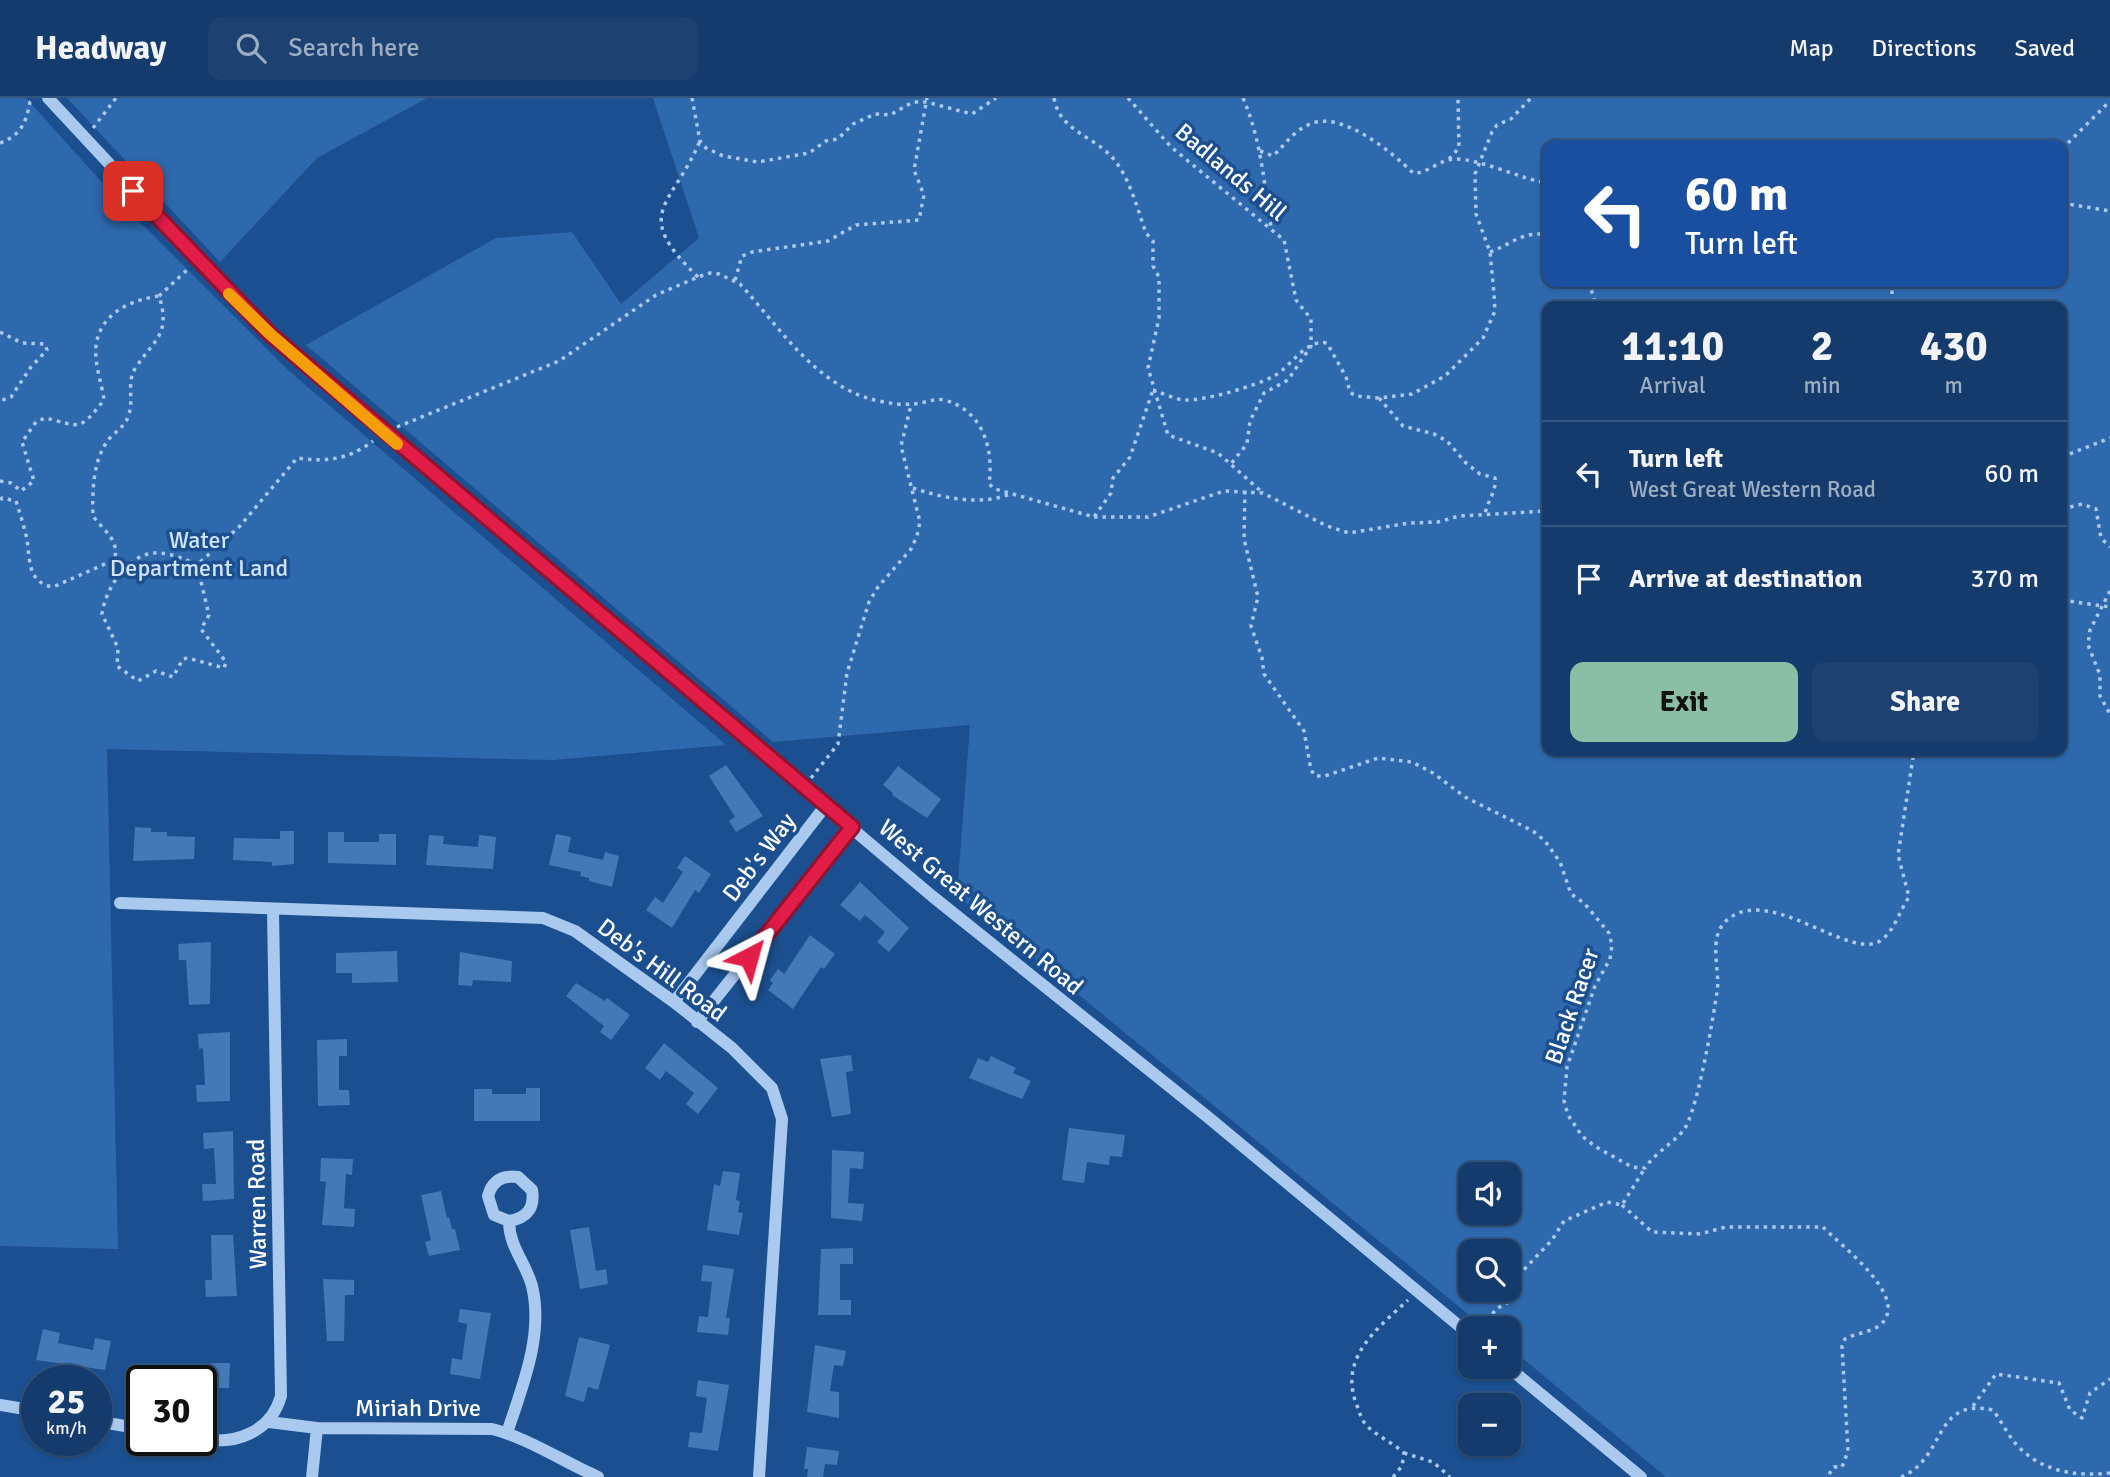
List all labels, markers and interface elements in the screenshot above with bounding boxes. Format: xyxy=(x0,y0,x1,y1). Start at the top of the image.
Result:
search box xyxy=(208,17,698,80)
text: Headway xyxy=(35,28,166,69)
icon: search xyxy=(232,29,270,67)
text: Search here xyxy=(288,32,419,64)
text: Map xyxy=(1789,33,1834,63)
text: Directions xyxy=(1872,33,1977,63)
text: Saved xyxy=(2015,33,2075,63)
street label: Badlands Hill xyxy=(1169,117,1293,227)
pin xyxy=(103,161,163,221)
text: 60 m xyxy=(1685,164,1788,224)
icon: left xyxy=(1570,168,1661,259)
icon: arrive xyxy=(114,172,152,210)
text: Turn left xyxy=(1685,224,1798,263)
text: 11:10 xyxy=(1621,321,1724,372)
text: 2 xyxy=(1811,321,1833,372)
text: 430 xyxy=(1920,321,1988,372)
text: Arrival xyxy=(1640,371,1706,400)
text: min xyxy=(1803,371,1841,400)
text: m xyxy=(1945,371,1963,400)
text: Turn left xyxy=(1629,443,1723,475)
icon: left xyxy=(1570,455,1608,493)
text: 60 m xyxy=(1984,458,2039,490)
text: West Great Western Road xyxy=(1629,475,1876,504)
park label: Water Department Land xyxy=(110,525,288,583)
icon: arrive xyxy=(1570,560,1608,598)
text: Arrive at destination xyxy=(1629,563,1862,595)
text: 370 m xyxy=(1970,563,2039,595)
button: Exit xyxy=(1570,662,1798,742)
button: Share xyxy=(1812,662,2039,742)
street label: Deb's Way xyxy=(716,807,802,907)
street label: West Great Western Road xyxy=(873,813,1089,1001)
street label: Deb's Hill Road xyxy=(591,912,733,1028)
position arrow xyxy=(712,920,786,994)
street label: Black Racer xyxy=(1538,944,1606,1068)
street label: Warren Road xyxy=(241,1138,273,1270)
map controls xyxy=(1458,1162,1521,1456)
button: sound xyxy=(1458,1162,1521,1225)
button: search xyxy=(1458,1239,1521,1302)
button: + xyxy=(1458,1316,1521,1379)
speed limit sign: 30 xyxy=(126,1365,217,1456)
text: 25 xyxy=(48,1380,85,1423)
street label: Miriah Drive xyxy=(355,1393,481,1423)
button: − xyxy=(1458,1393,1521,1456)
text: km/h xyxy=(46,1417,87,1439)

